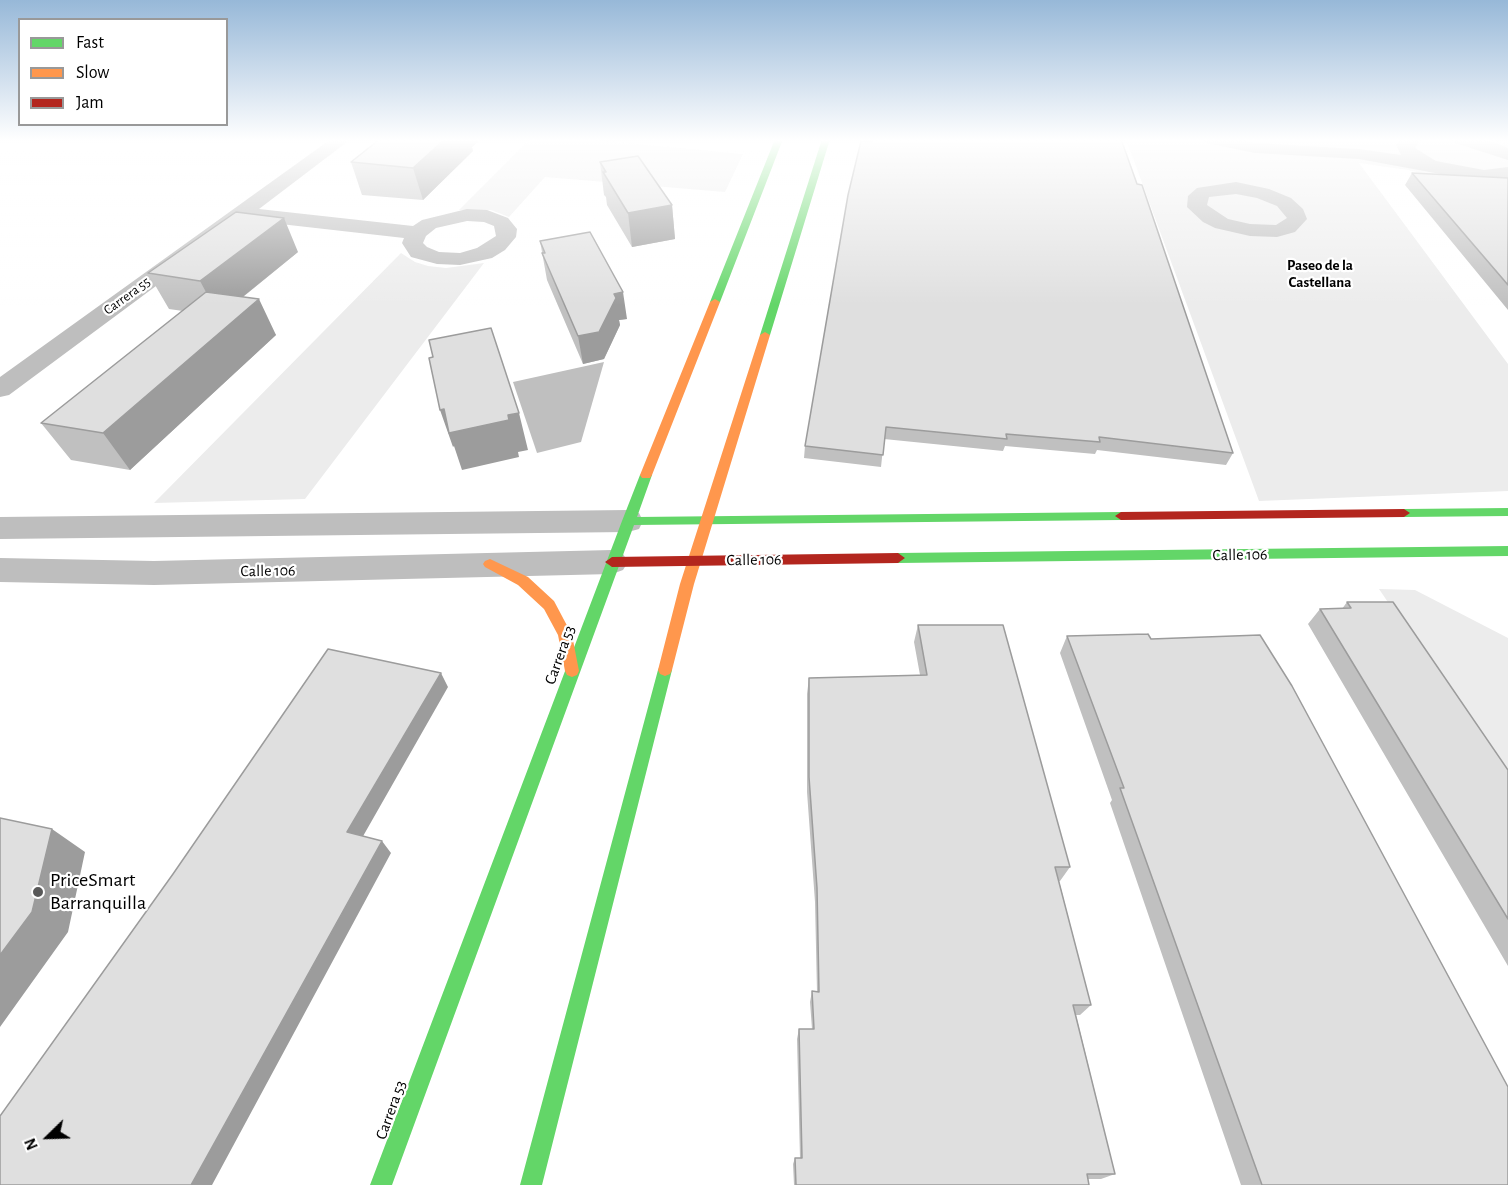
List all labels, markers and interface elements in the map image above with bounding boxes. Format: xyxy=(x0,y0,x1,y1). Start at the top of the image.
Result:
legend xyxy=(18,18,228,126)
text: Fast xyxy=(76,34,104,52)
text: Slow xyxy=(76,64,109,82)
text: Jam xyxy=(76,94,104,112)
district label: Paseo de la Castellana xyxy=(1287,256,1353,291)
street label: Carrera 55 xyxy=(100,273,154,319)
street label: Calle 106 xyxy=(1212,545,1268,565)
street label: Calle 106 xyxy=(726,550,782,570)
street label: Calle 106 xyxy=(240,561,296,581)
street label: Carrera 53 xyxy=(540,623,580,687)
place label: PriceSmart Barranquilla xyxy=(50,868,146,915)
marker: PriceSmart Barranquilla xyxy=(31,885,45,899)
street label: Carrera 53 xyxy=(371,1078,411,1142)
north arrow xyxy=(18,1107,78,1167)
text: N xyxy=(22,1136,41,1152)

